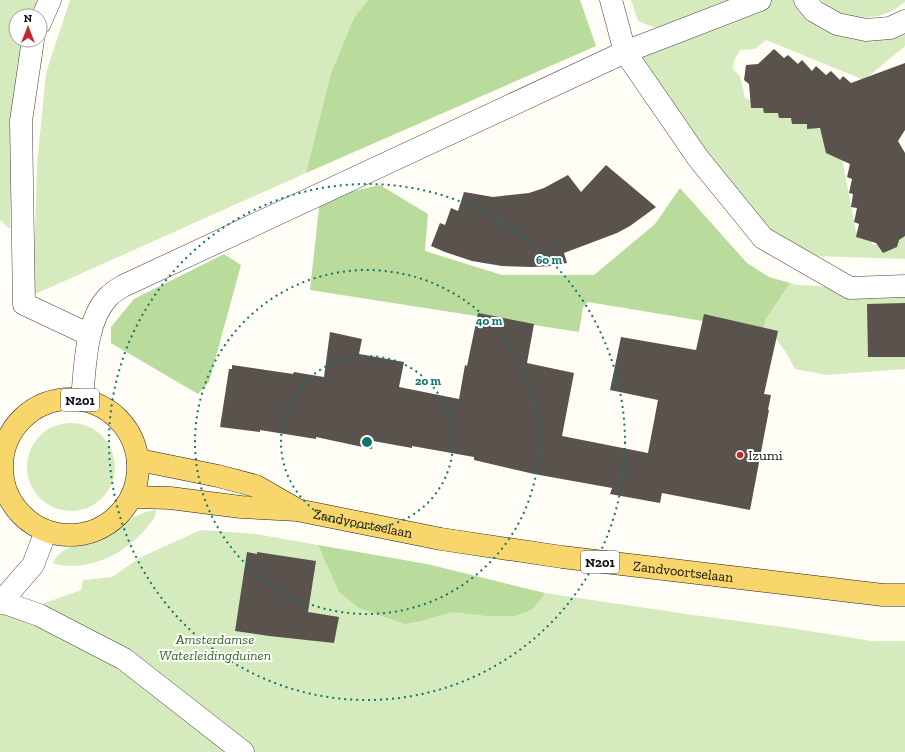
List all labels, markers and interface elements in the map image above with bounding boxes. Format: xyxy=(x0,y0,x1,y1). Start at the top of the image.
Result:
north arrow xyxy=(8,8,48,48)
text: N xyxy=(24,12,33,25)
text: 60 m xyxy=(536,253,563,267)
text: 40 m xyxy=(476,314,503,328)
text: 20 m xyxy=(415,374,442,388)
road number: N201 xyxy=(61,389,99,411)
centre of rings xyxy=(360,435,374,449)
place label: Izumi xyxy=(748,447,783,464)
marker: Izumi xyxy=(735,450,745,460)
street label: Zandvoortselaan xyxy=(312,505,414,542)
road number: N201 xyxy=(581,551,619,573)
street label: Zandvoortselaan xyxy=(632,557,734,586)
park label: Amsterdamse Waterleidingduinen xyxy=(159,631,271,664)

